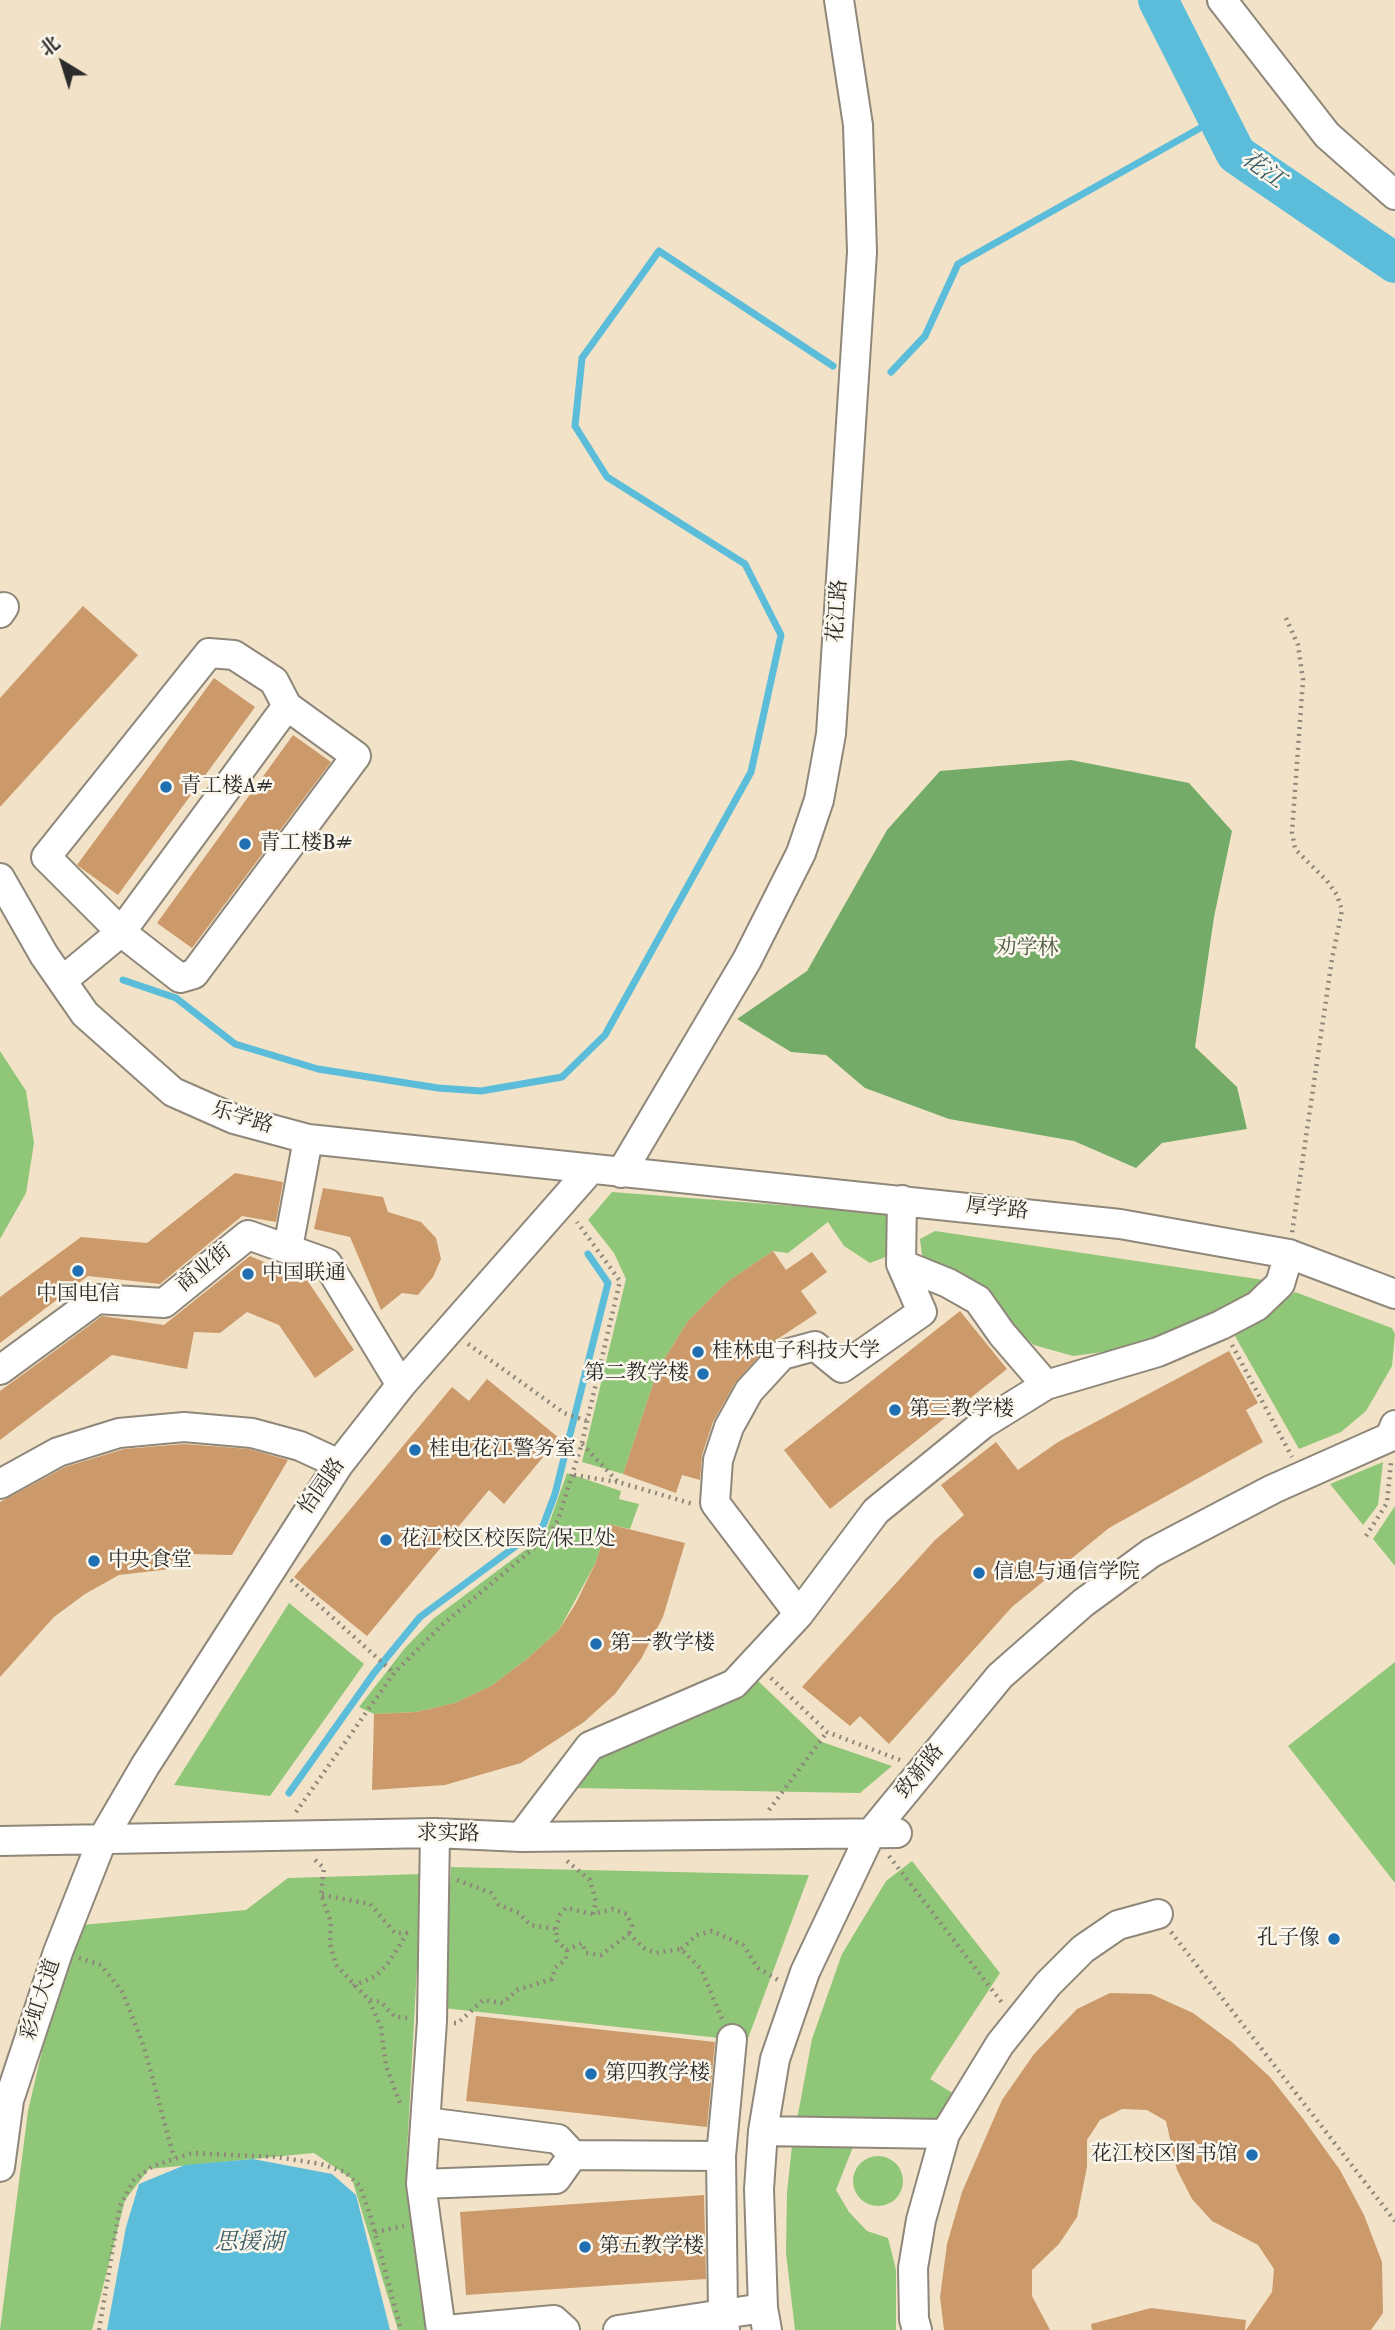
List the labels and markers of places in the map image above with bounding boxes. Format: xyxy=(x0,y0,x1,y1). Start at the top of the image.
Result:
place label: 青工楼A# xyxy=(180,774,273,800)
marker: 青工楼A# xyxy=(158,779,174,795)
place label: 青工楼B# xyxy=(259,831,352,857)
marker: 青工楼B# xyxy=(237,836,253,852)
place label: 中国联通 xyxy=(262,1261,346,1287)
marker: 中国电信 xyxy=(70,1263,86,1279)
marker: 中国联通 xyxy=(240,1266,256,1282)
place label: 中国电信 xyxy=(36,1282,120,1308)
place label: 桂林电子科技大学 xyxy=(712,1339,880,1365)
marker: 桂林电子科技大学 xyxy=(690,1344,706,1360)
place label: 第二教学楼 xyxy=(584,1361,689,1387)
marker: 第二教学楼 xyxy=(695,1366,711,1382)
place label: 第三教学楼 xyxy=(909,1397,1014,1423)
marker: 第三教学楼 xyxy=(887,1402,903,1418)
place label: 桂电花江警务室 xyxy=(429,1437,576,1463)
marker: 桂电花江警务室 xyxy=(407,1442,423,1458)
place label: 花江校区校医院/保卫处 xyxy=(400,1527,615,1553)
marker: 花江校区校医院/保卫处 xyxy=(378,1532,394,1548)
place label: 中央食堂 xyxy=(108,1548,192,1574)
marker: 中央食堂 xyxy=(86,1553,102,1569)
place label: 信息与通信学院 xyxy=(993,1560,1140,1586)
marker: 信息与通信学院 xyxy=(971,1565,987,1581)
place label: 第一教学楼 xyxy=(610,1631,715,1657)
marker: 第一教学楼 xyxy=(588,1636,604,1652)
place label: 孔子像 xyxy=(1257,1926,1320,1952)
marker: 孔子像 xyxy=(1326,1931,1342,1947)
place label: 第四教学楼 xyxy=(605,2061,710,2087)
marker: 第四教学楼 xyxy=(583,2066,599,2082)
place label: 花江校区图书馆 xyxy=(1091,2142,1238,2168)
marker: 花江校区图书馆 xyxy=(1244,2147,1260,2163)
place label: 第五教学楼 xyxy=(599,2234,704,2260)
marker: 第五教学楼 xyxy=(577,2239,593,2255)

